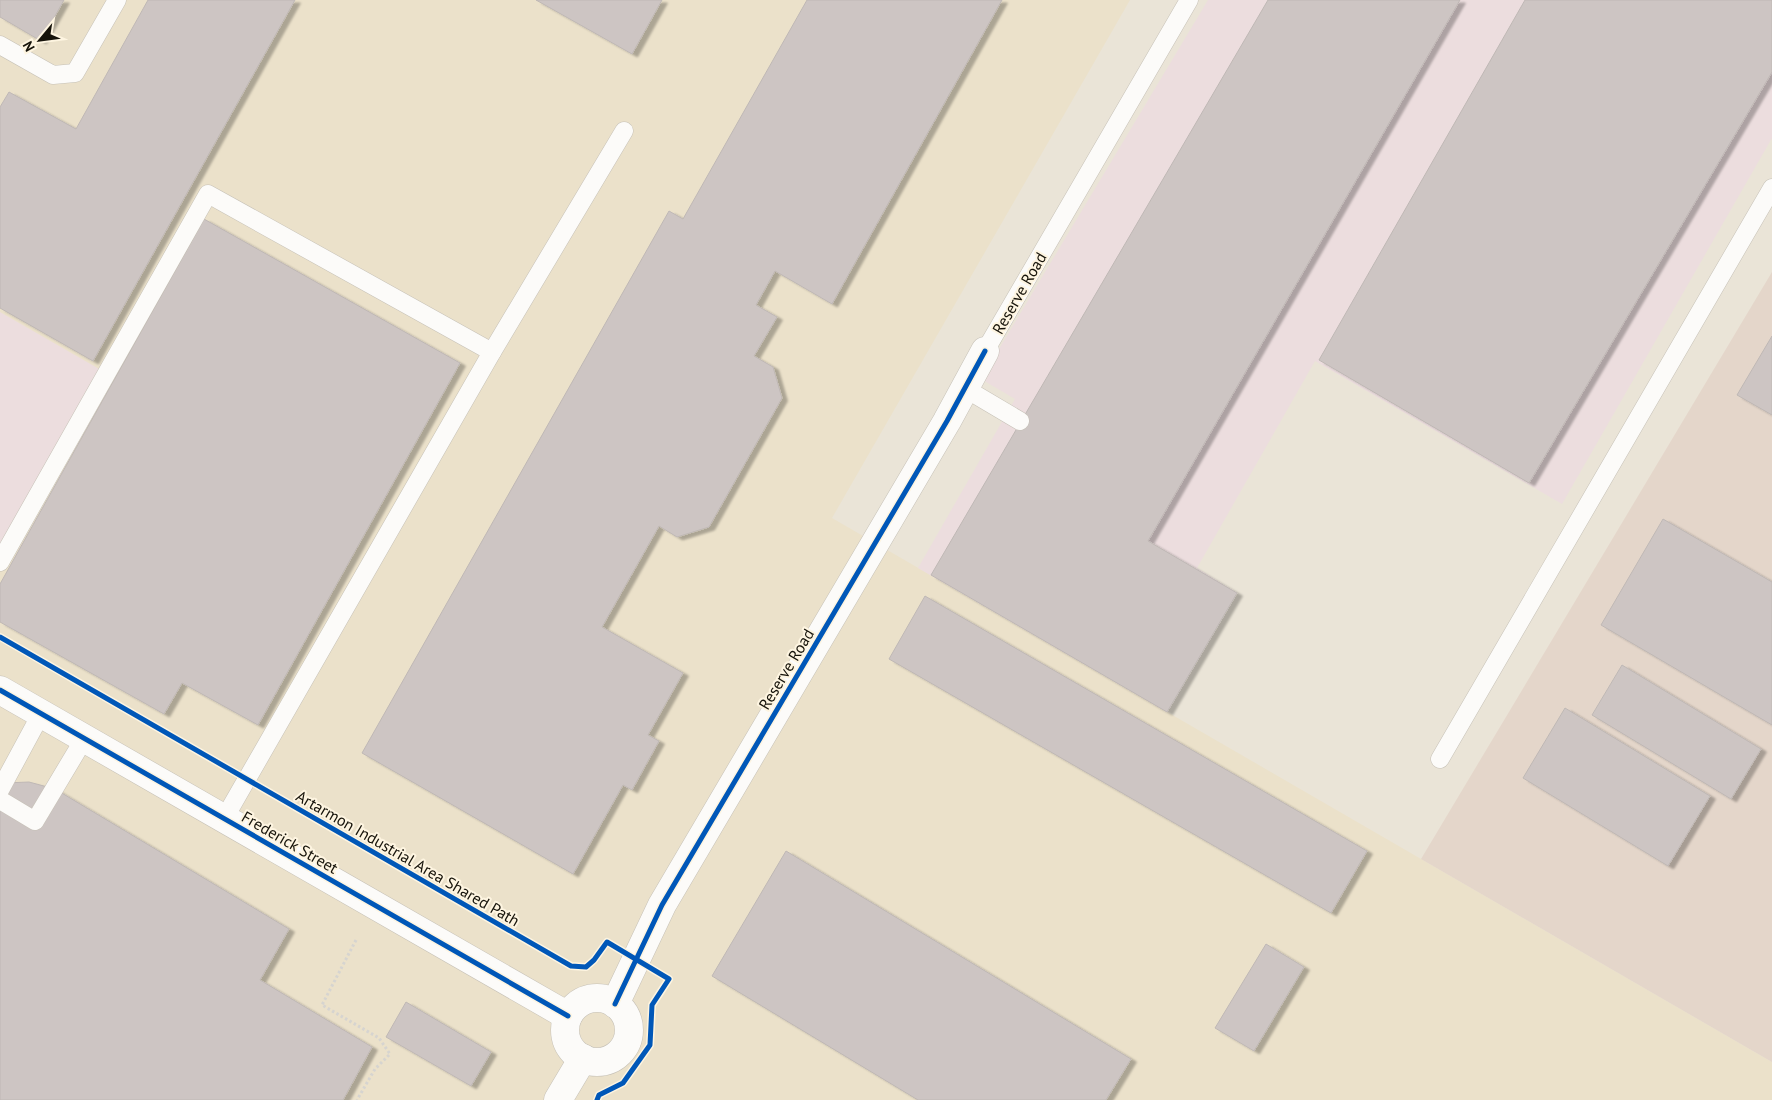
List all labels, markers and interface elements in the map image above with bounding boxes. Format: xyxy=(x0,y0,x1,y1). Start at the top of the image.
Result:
north arrow xyxy=(15,15,65,65)
text: N xyxy=(19,38,39,55)
street label: Reserve Road xyxy=(988,249,1050,337)
street label: Reserve Road xyxy=(754,625,818,713)
street label: Artarmon Industrial Area Shared Path xyxy=(293,786,523,930)
street label: Frederick Street xyxy=(238,806,342,878)

